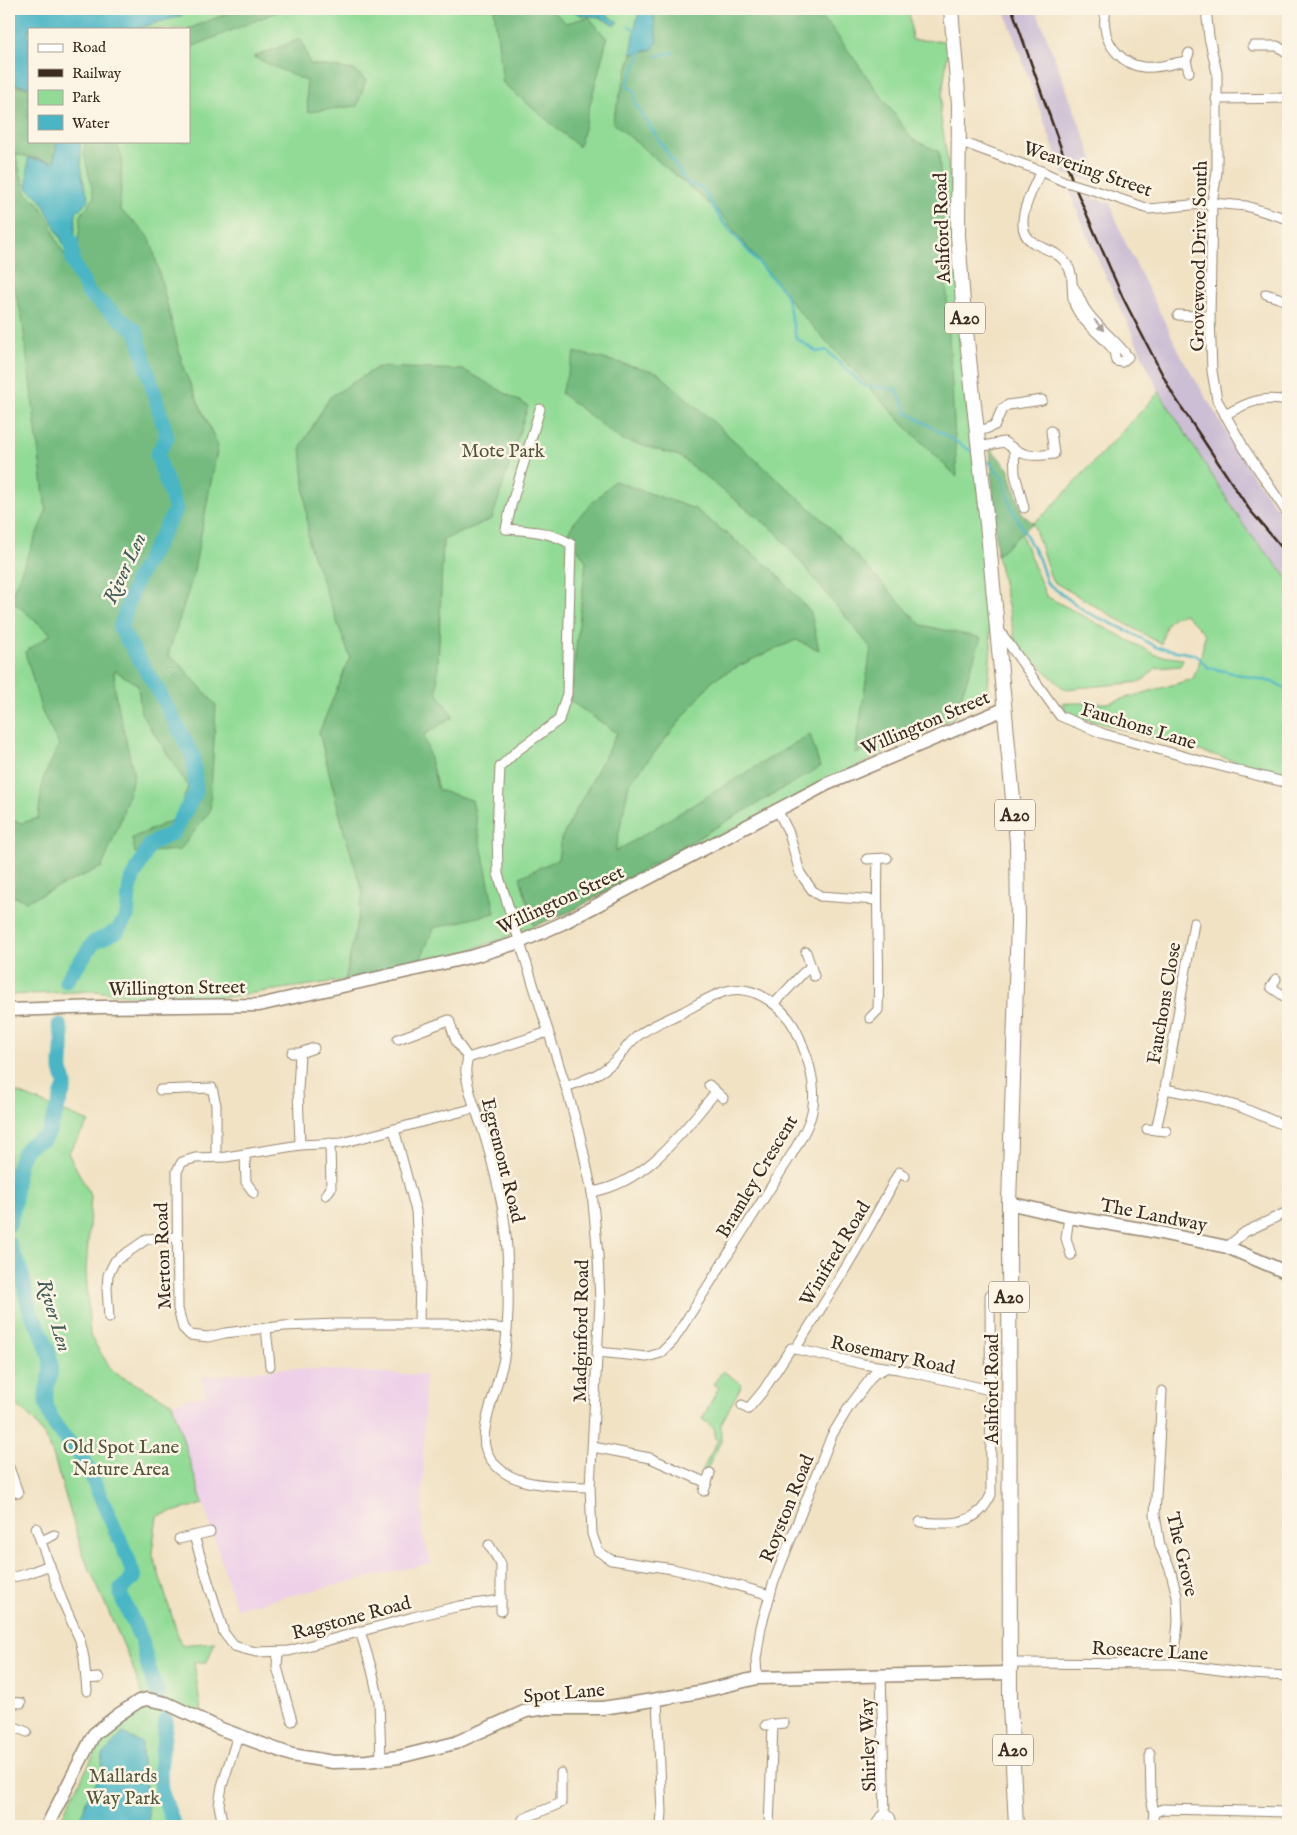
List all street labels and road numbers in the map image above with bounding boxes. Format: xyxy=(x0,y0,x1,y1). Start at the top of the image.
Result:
street label: Weavering Street xyxy=(1020,137,1155,203)
street label: Grovewood Drive South xyxy=(1186,160,1214,352)
street label: Ashford Road xyxy=(929,171,957,285)
road number: A20 xyxy=(945,302,985,334)
street label: Willington Street xyxy=(858,686,994,762)
street label: Fauchons Lane xyxy=(1078,698,1199,756)
road number: A20 xyxy=(995,800,1035,830)
street label: Willington Street xyxy=(494,861,629,941)
street label: Fauchons Close xyxy=(1142,940,1188,1066)
street label: Willington Street xyxy=(108,976,246,1002)
street label: Egremont Road xyxy=(475,1096,529,1226)
street label: Bramley Crescent xyxy=(712,1111,804,1243)
street label: The Landway xyxy=(1098,1194,1210,1238)
street label: Winifred Road xyxy=(795,1196,877,1311)
street label: Merton Road xyxy=(150,1201,178,1310)
street label: Madginford Road xyxy=(569,1259,595,1403)
road number: A20 xyxy=(989,1281,1029,1312)
street label: Rosemary Road xyxy=(828,1331,958,1381)
street label: Ashford Road xyxy=(981,1333,1005,1445)
street label: Royston Road xyxy=(755,1450,821,1566)
street label: The Grove xyxy=(1160,1510,1202,1599)
street label: Ragstone Road xyxy=(289,1591,414,1646)
street label: Roseacre Lane xyxy=(1091,1637,1209,1667)
street label: Spot Lane xyxy=(523,1678,606,1709)
street label: Shirley Way xyxy=(855,1697,883,1792)
road number: A20 xyxy=(993,1734,1033,1766)

